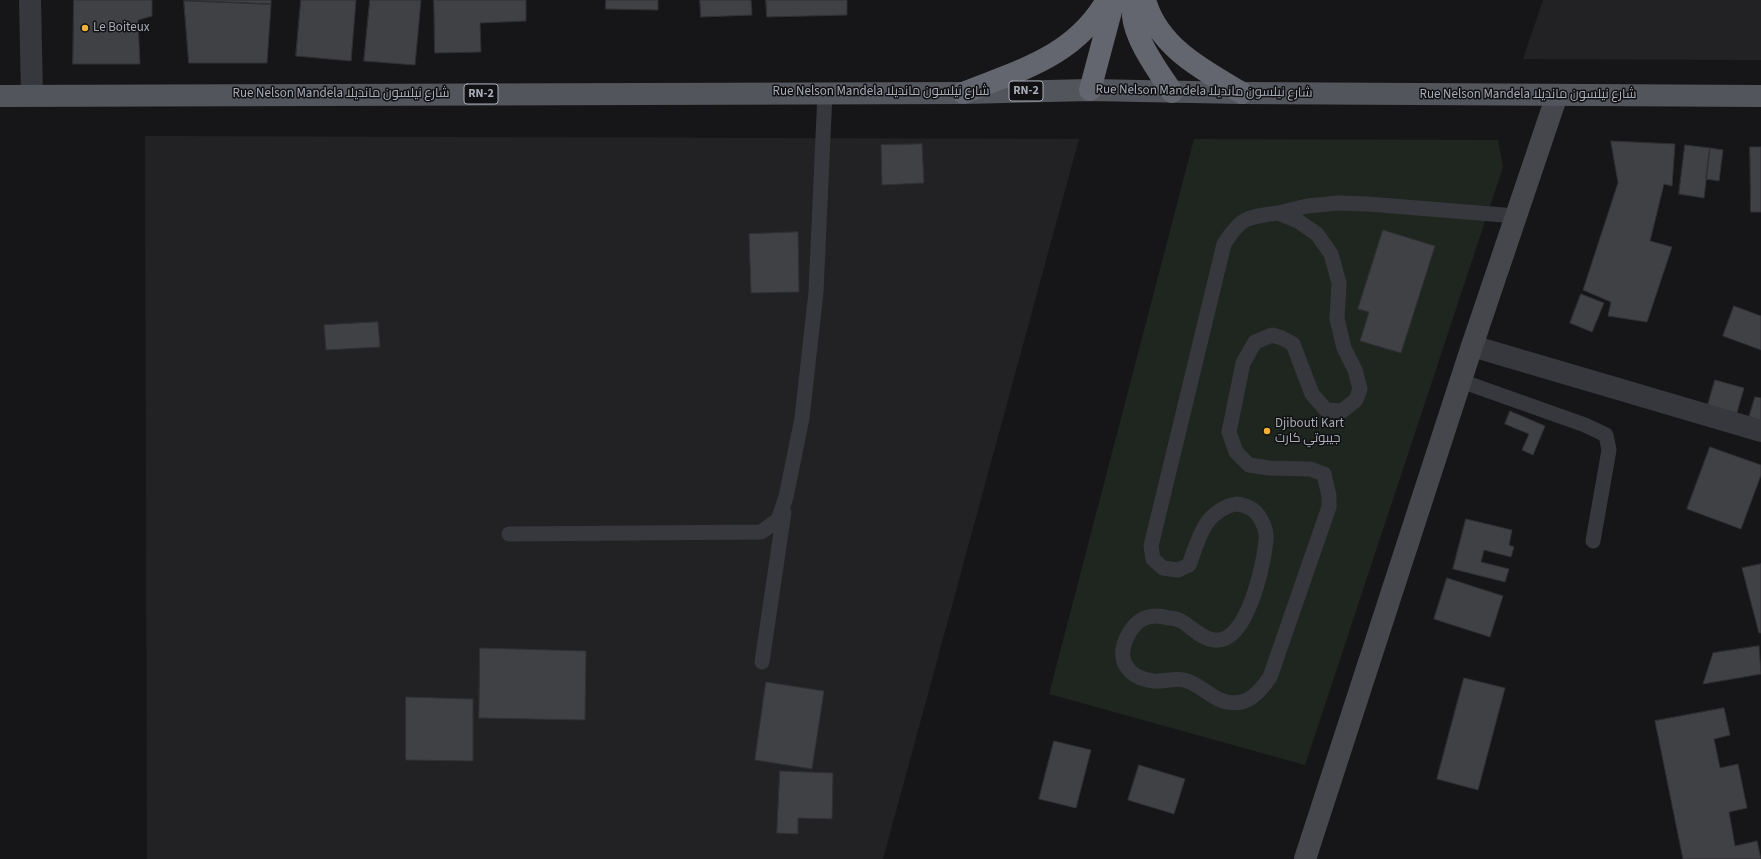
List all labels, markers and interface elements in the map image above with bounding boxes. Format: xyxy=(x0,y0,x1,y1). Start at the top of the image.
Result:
place label: Le Boiteux xyxy=(93,20,150,36)
marker: Le Boiteux xyxy=(80,23,90,33)
road number: RN-2 xyxy=(1009,81,1043,101)
street label: Rue Nelson Mandela شارع نيلسون مانديلا xyxy=(1095,82,1313,102)
road number: RN-2 xyxy=(464,84,498,104)
street label: Rue Nelson Mandela شارع نيلسون مانديلا xyxy=(773,84,989,100)
street label: Rue Nelson Mandela شارع نيلسون مانديلا xyxy=(233,86,449,102)
street label: Rue Nelson Mandela شارع نيلسون مانديلا xyxy=(1420,87,1636,103)
place label: Djibouti Kart جيبوتي كارت xyxy=(1275,416,1344,447)
marker: Djibouti Kart جيبوتي كارت xyxy=(1262,426,1272,436)

